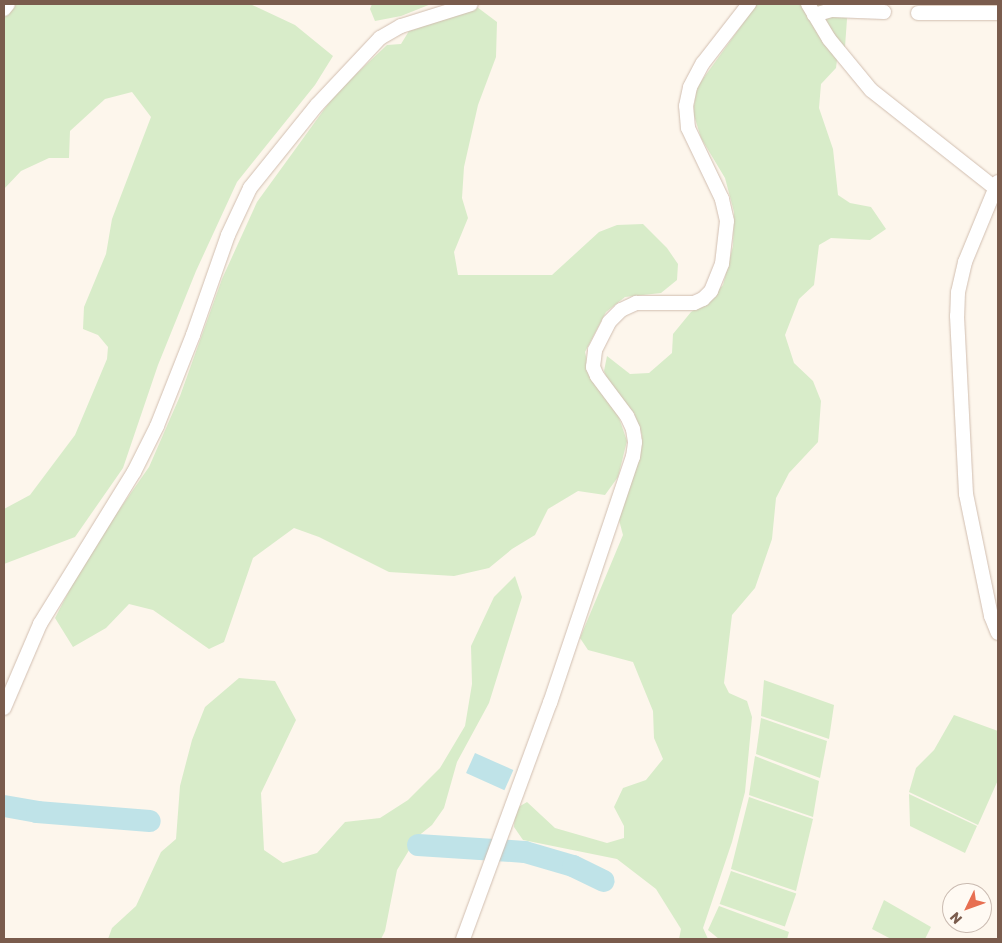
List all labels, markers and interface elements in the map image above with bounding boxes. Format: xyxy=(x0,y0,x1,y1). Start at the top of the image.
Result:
north arrow xyxy=(942,883,992,933)
text: N xyxy=(947,908,966,927)

